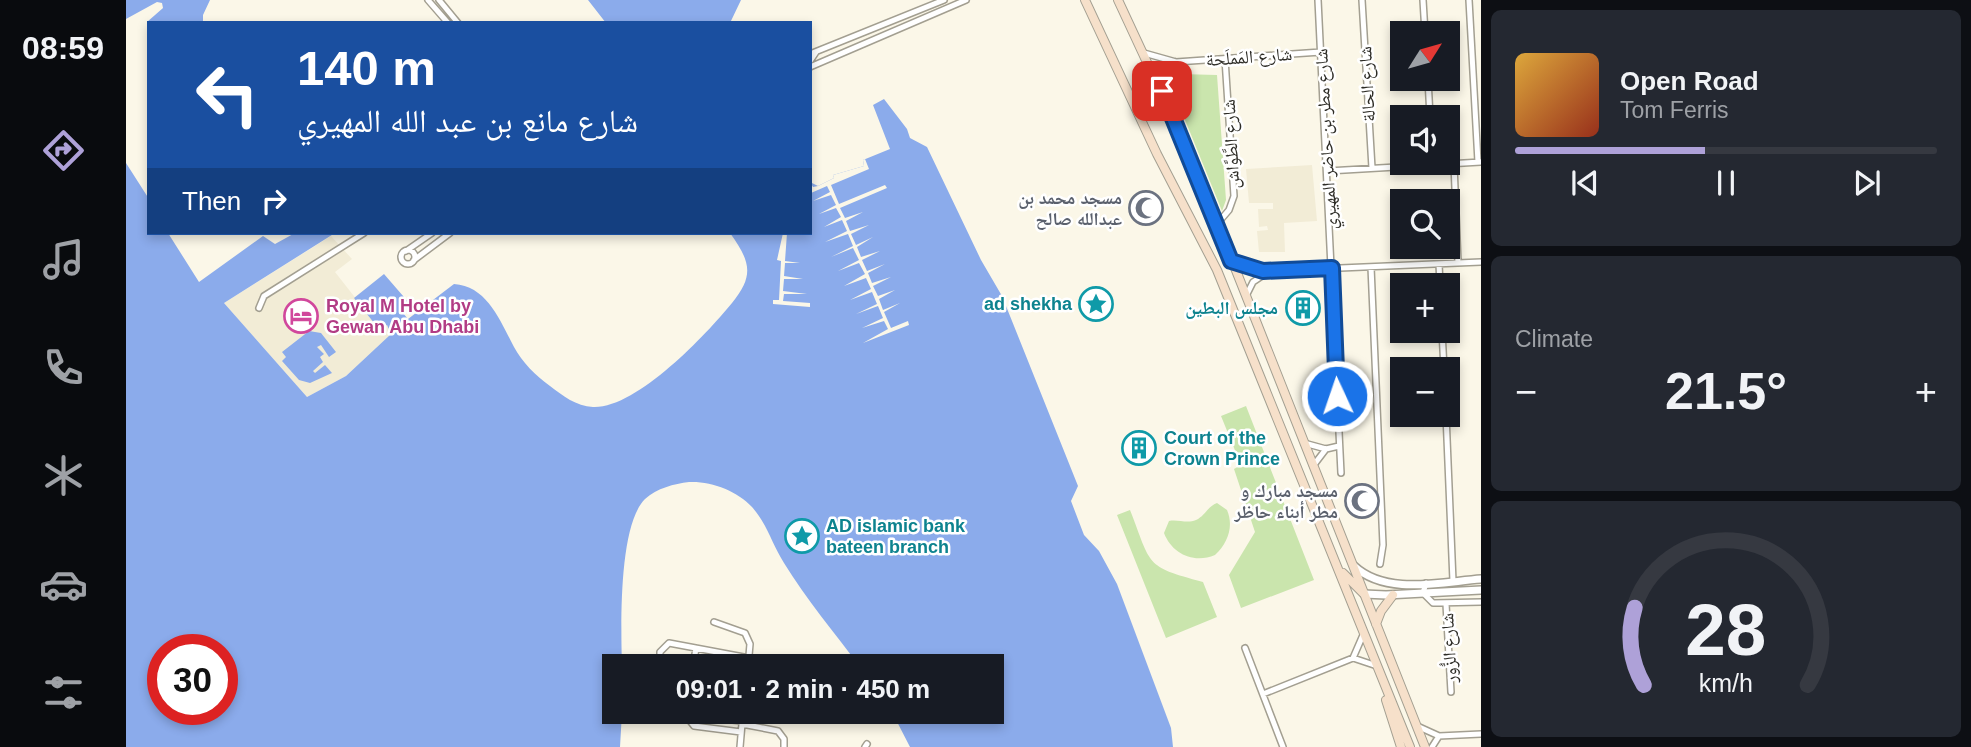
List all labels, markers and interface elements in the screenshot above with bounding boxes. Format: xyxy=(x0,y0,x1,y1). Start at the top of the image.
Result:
north arrow xyxy=(1390,21,1460,91)
map controls xyxy=(1390,21,1460,427)
text: 08:59 xyxy=(22,30,104,66)
text: 140 m xyxy=(297,41,436,95)
street label: شارع المَملَحة xyxy=(1205,44,1293,71)
street label: شارع الحالة xyxy=(1355,46,1380,122)
street label: شارع مطر بن حاضر المهيري xyxy=(1311,48,1345,230)
icon: left xyxy=(182,49,273,140)
pin xyxy=(1132,61,1192,121)
text: Open Road xyxy=(1620,66,1759,96)
icon: arrive xyxy=(1143,72,1181,110)
text: Tom Ferris xyxy=(1620,97,1729,123)
street label: شارع الطَّوَّاش xyxy=(1219,99,1244,189)
text: شارع مانع بن عبد الله المهيري xyxy=(297,103,638,139)
button: sound xyxy=(1390,105,1460,175)
icon: directions xyxy=(39,126,88,175)
icon: previous xyxy=(1566,164,1604,202)
icon: pause xyxy=(1707,164,1745,202)
icon: next xyxy=(1848,164,1886,202)
icon: right xyxy=(255,182,293,220)
text: Then xyxy=(182,186,241,216)
place label: مسجد محمد بن عبدالله صالح xyxy=(1018,188,1122,231)
mosque icon: مسجد محمد بن عبدالله صالح xyxy=(1127,189,1165,227)
button: search xyxy=(1390,189,1460,259)
icon: music xyxy=(39,235,88,284)
button: + xyxy=(1390,273,1460,343)
place icon: ad shekha xyxy=(1077,285,1115,323)
building icon: مجلس البطين xyxy=(1284,289,1322,327)
place label: ad shekha xyxy=(984,294,1073,314)
place label: Royal M Hotel by Gewan Abu Dhabi xyxy=(326,296,479,337)
hotel icon: Royal M Hotel by Gewan Abu Dhabi xyxy=(282,297,320,335)
place label: مجلس البطين xyxy=(1185,298,1278,319)
text: Climate xyxy=(1515,326,1593,352)
icon: phone xyxy=(39,343,88,392)
button: − xyxy=(1390,357,1460,427)
position arrow xyxy=(1300,359,1374,433)
text: 21.5° xyxy=(1665,362,1787,420)
text: − xyxy=(1515,371,1537,413)
text: + xyxy=(1915,371,1937,413)
place label: Court of the Crown Prince xyxy=(1164,428,1280,469)
building icon: Court of the Crown Prince xyxy=(1120,429,1158,467)
icon: climate xyxy=(39,451,88,500)
place label: مسجد مبارك و مطر أبناء حاظر xyxy=(1234,481,1338,523)
mosque icon: مسجد مبارك و مطر أبناء حاظر xyxy=(1343,482,1381,520)
place label: AD islamic bank bateen branch xyxy=(826,516,966,557)
place icon: AD islamic bank bateen branch xyxy=(783,517,821,555)
icon: car xyxy=(39,560,88,609)
text: 28 xyxy=(1686,590,1766,671)
street label: شارع الزُّور xyxy=(1437,612,1462,684)
speed limit sign: 30 xyxy=(147,634,238,725)
icon: filters xyxy=(39,668,88,717)
text: km/h xyxy=(1699,669,1753,697)
text: 09:01 · 2 min · 450 m xyxy=(676,674,930,704)

